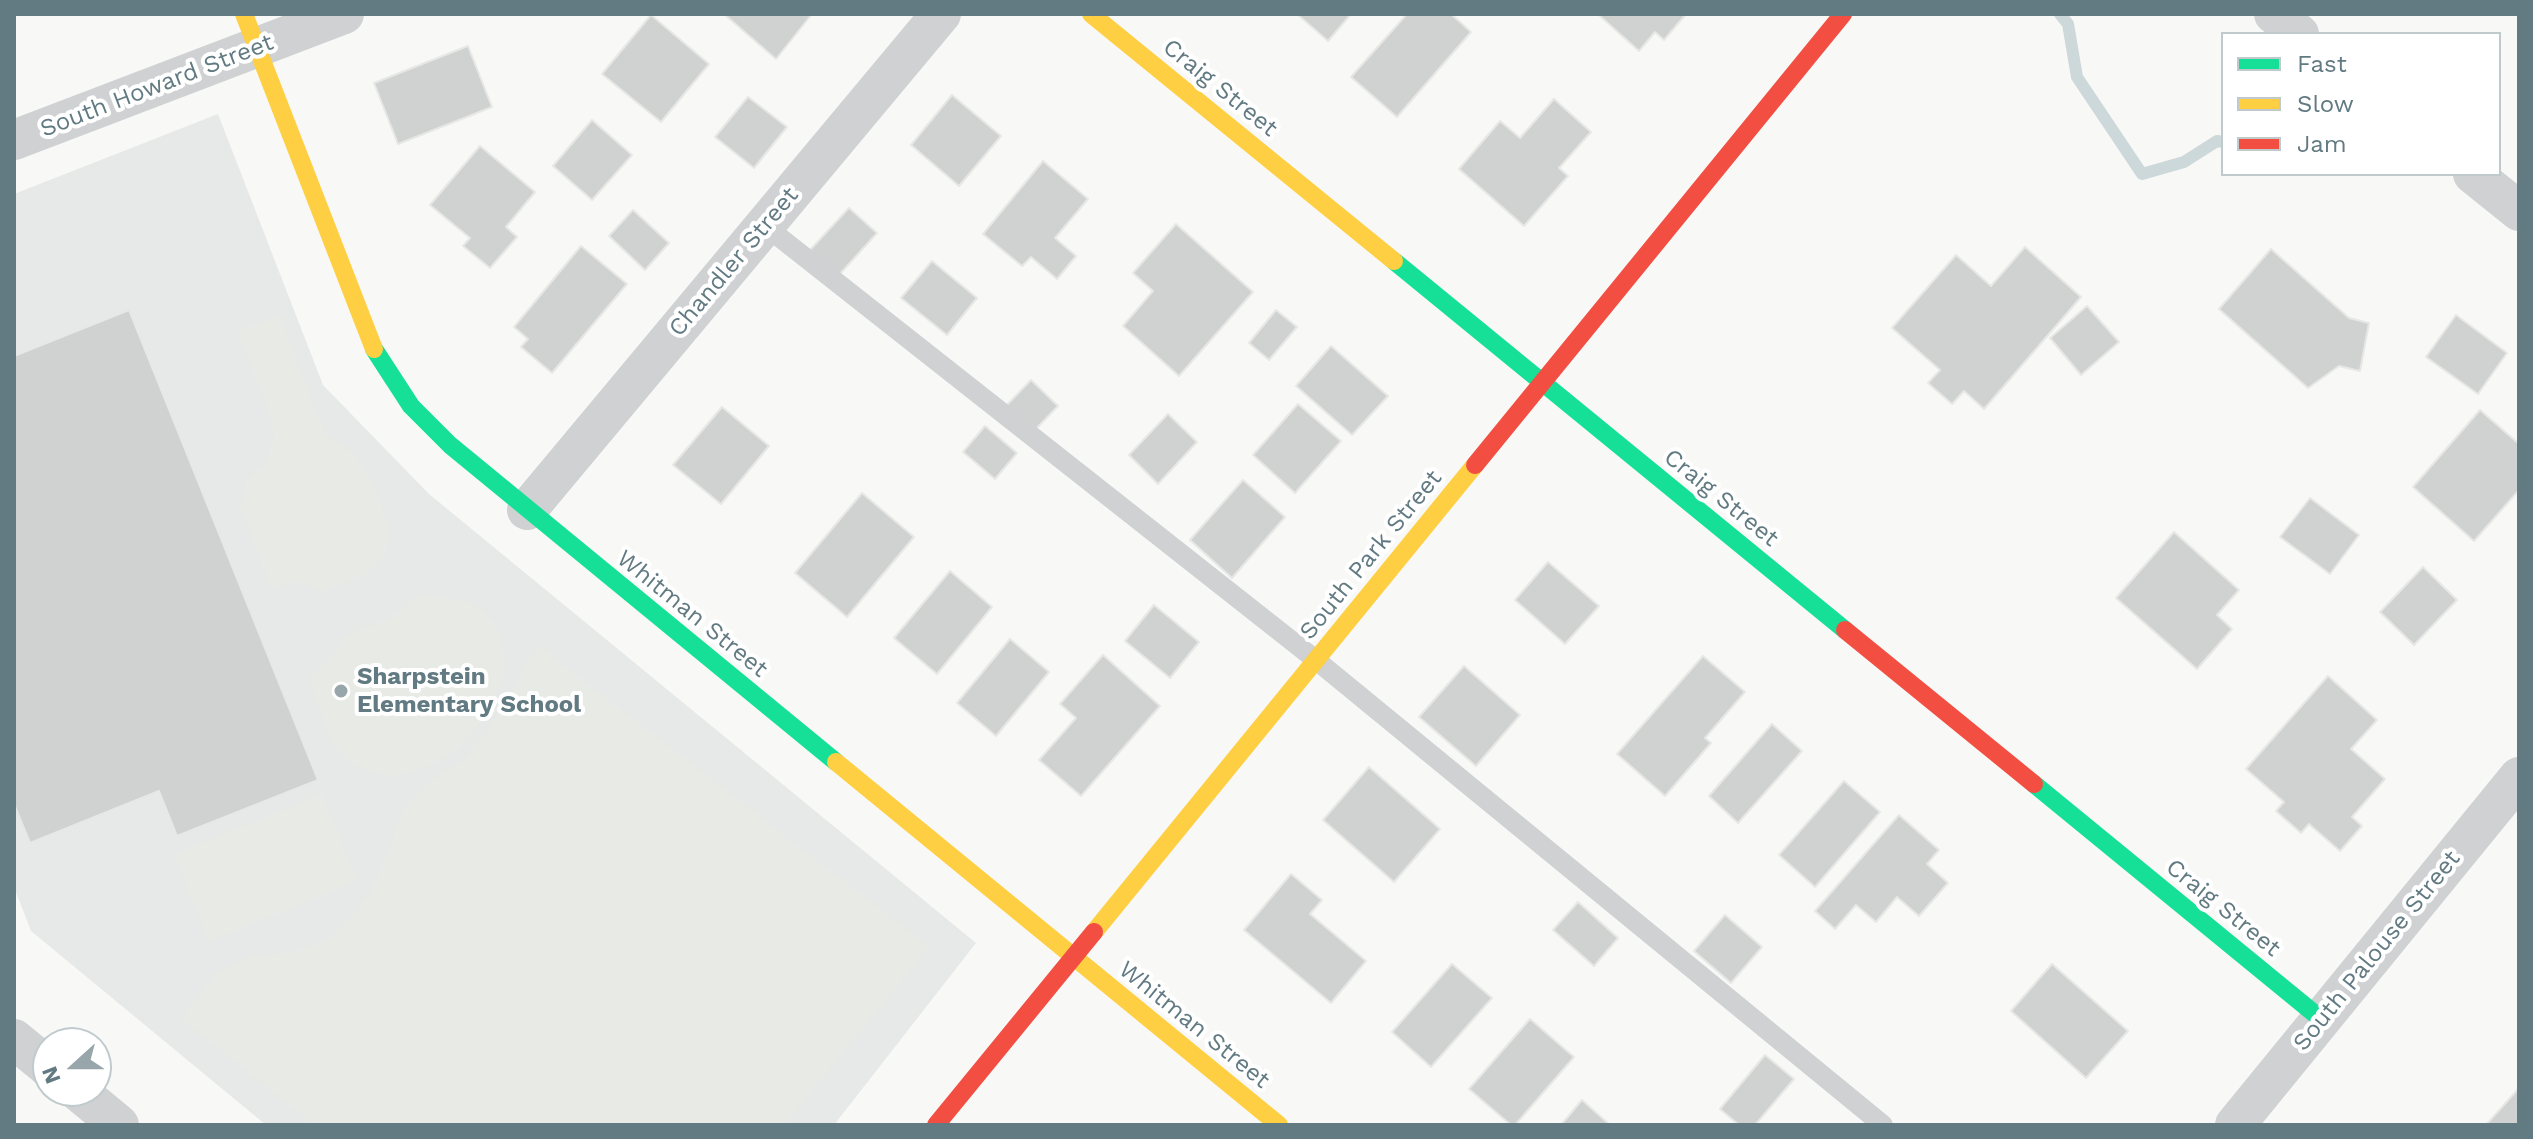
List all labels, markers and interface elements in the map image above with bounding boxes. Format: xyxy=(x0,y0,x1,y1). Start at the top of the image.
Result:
street label: South Howard Street xyxy=(36,28,278,144)
legend xyxy=(2221,32,2501,176)
street label: Craig Street xyxy=(1157,33,1283,143)
text: Fast xyxy=(2297,50,2347,78)
text: Slow xyxy=(2297,90,2354,118)
text: Jam xyxy=(2297,130,2347,158)
street label: Chandler Street xyxy=(663,181,805,343)
street label: Craig Street xyxy=(1658,443,1784,553)
street label: South Park Street xyxy=(1294,464,1448,646)
street label: Whitman Street xyxy=(611,544,773,684)
place label: Sharpstein Elementary School xyxy=(357,663,581,719)
marker: Sharpstein Elementary School xyxy=(332,682,350,700)
street label: South Palouse Street xyxy=(2287,845,2467,1057)
street label: Craig Street xyxy=(2160,853,2286,963)
street label: Whitman Street xyxy=(1113,955,1275,1095)
north arrow xyxy=(32,1027,112,1107)
text: N xyxy=(36,1063,66,1087)

